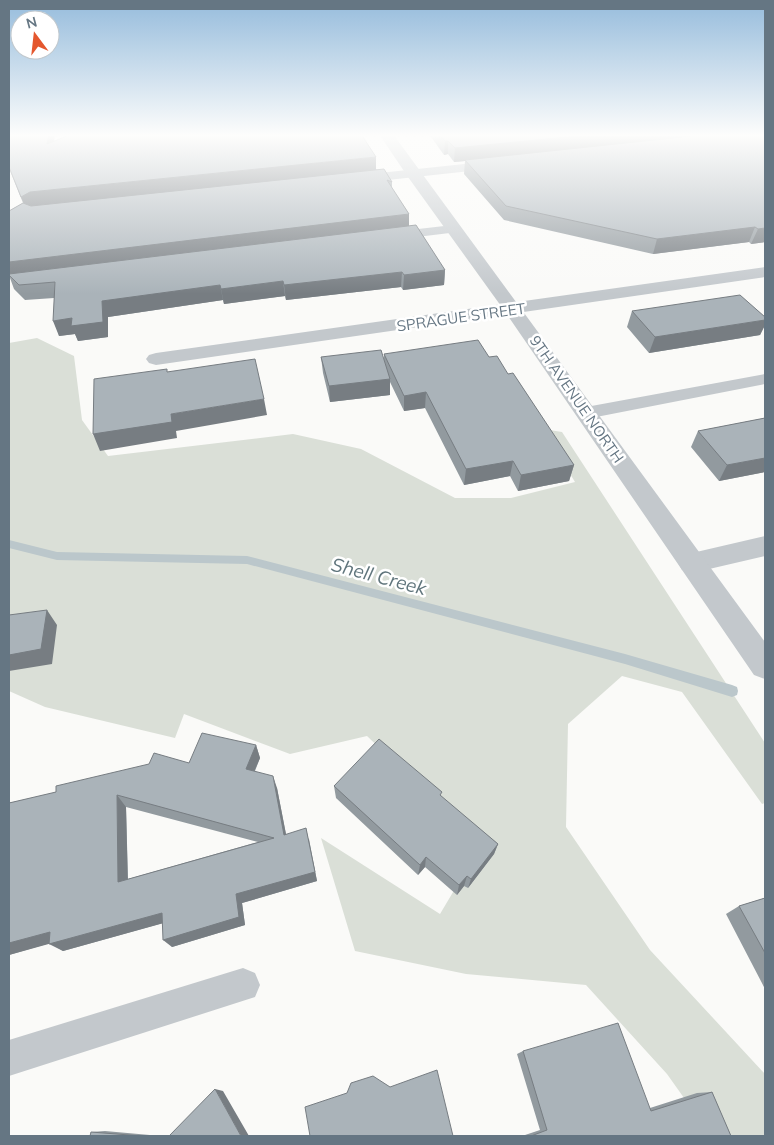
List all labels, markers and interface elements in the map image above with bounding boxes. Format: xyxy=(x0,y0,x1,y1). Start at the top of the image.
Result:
north arrow xyxy=(10,10,60,60)
text: N xyxy=(24,12,39,33)
street label: SPRAGUE STREET xyxy=(395,299,527,335)
street label: 9TH AVENUE NORTH xyxy=(526,332,628,466)
water label: Shell Creek xyxy=(329,552,430,601)

